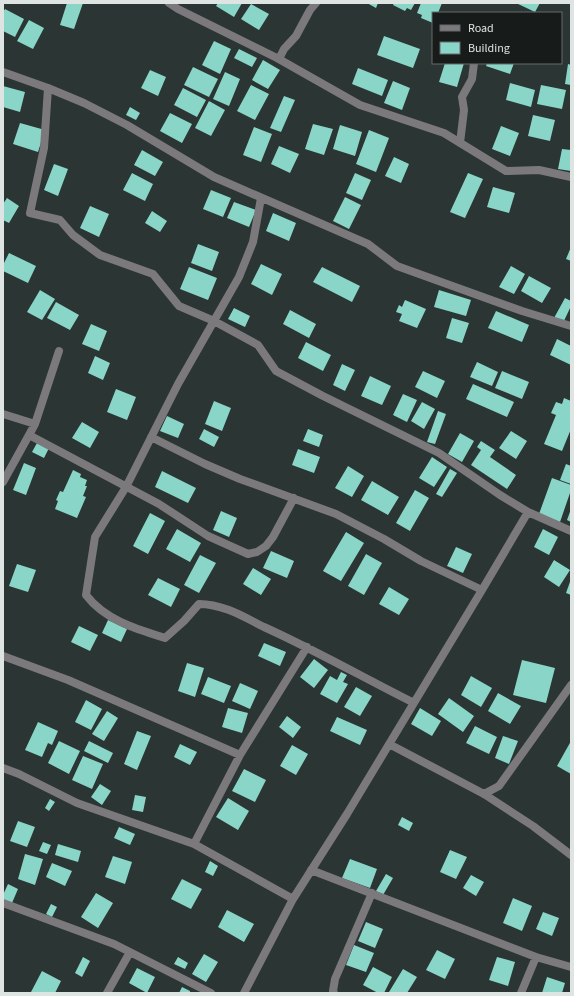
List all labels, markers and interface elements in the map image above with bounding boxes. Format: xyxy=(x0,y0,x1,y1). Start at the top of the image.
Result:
legend xyxy=(432,12,562,64)
text: Road xyxy=(468,20,494,37)
text: Building xyxy=(468,40,510,57)

